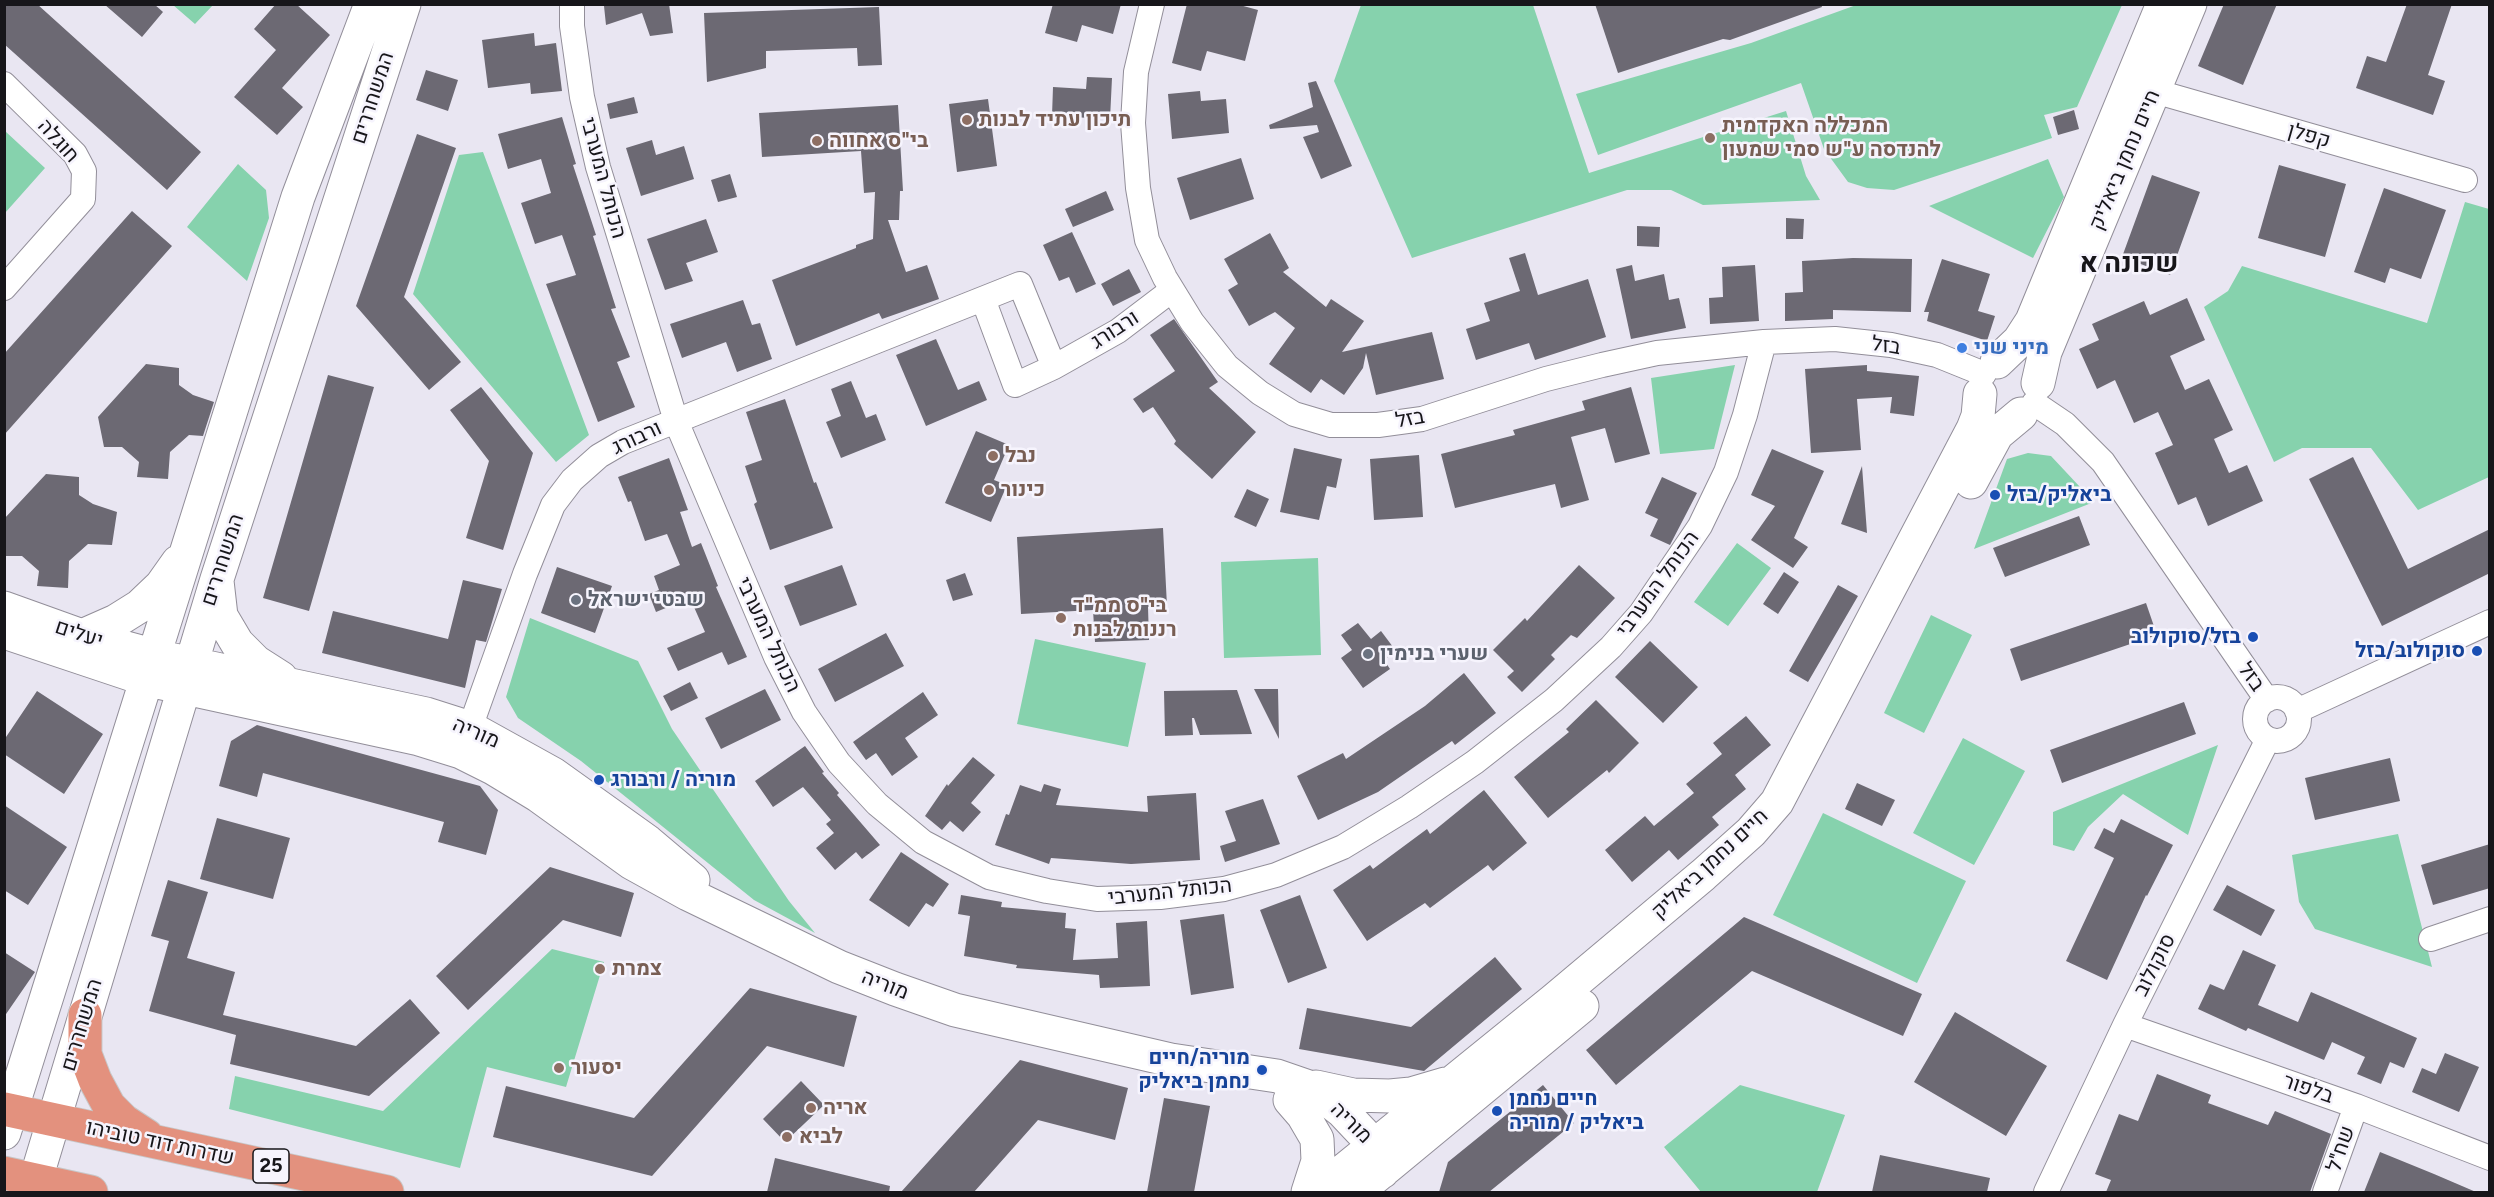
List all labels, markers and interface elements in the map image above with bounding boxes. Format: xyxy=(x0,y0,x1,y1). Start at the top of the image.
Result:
street label: המשחררים xyxy=(346,49,400,147)
street label: חיים נחמן ביאליק xyxy=(2084,86,2166,234)
place label: תיכון עתיד לבנות xyxy=(979,107,1131,133)
marker: תיכון עתיד לבנות xyxy=(960,113,974,127)
place label: המכללה האקדמית להנדסה ע"ש סמי שמעון xyxy=(1722,113,1941,163)
street label: חוגלה xyxy=(32,114,84,168)
street label: הכותל המערבי xyxy=(575,115,631,241)
street label: קפלן xyxy=(2285,118,2333,154)
place label: בי"ס אחווה xyxy=(829,128,928,154)
marker: המכללה האקדמית להנדסה ע"ש סמי שמעון xyxy=(1703,131,1717,145)
marker: בי"ס אחווה xyxy=(810,134,824,148)
district label: שכונה א xyxy=(2080,248,2178,280)
street label: ורבורג xyxy=(1086,305,1144,355)
street label: בזל xyxy=(1870,331,1902,361)
place label: מיני שני xyxy=(1974,335,2049,361)
marker: מיני שני xyxy=(1955,341,1969,355)
street label: בזל xyxy=(1393,404,1427,434)
street label: ורבורג xyxy=(608,416,666,460)
place label: נבל xyxy=(1005,443,1036,469)
marker: נבל xyxy=(986,449,1000,463)
place label: כינור xyxy=(1001,477,1045,503)
place label: ביאליק/בזל xyxy=(2007,482,2112,508)
marker: כינור xyxy=(982,483,996,497)
marker: ביאליק/בזל xyxy=(1988,488,2002,502)
street label: המשחררים xyxy=(196,511,250,609)
street label: הכותל המערבי xyxy=(1611,526,1705,642)
street label: הכותל המערבי xyxy=(730,573,806,697)
place label: שבטי ישראל xyxy=(588,587,704,613)
marker: שבטי ישראל xyxy=(569,593,583,607)
place label: בי"ס ממ"ד רננות לבנות xyxy=(1073,593,1177,643)
marker: בי"ס ממ"ד רננות לבנות xyxy=(1054,611,1068,625)
street label: יעלים xyxy=(52,614,106,654)
place label: בזל/סוקולוב xyxy=(2131,624,2241,650)
marker: בזל/סוקולוב xyxy=(2246,630,2260,644)
place label: סוקולוב/בזל xyxy=(2355,638,2465,664)
place label: שערי בנימין xyxy=(1380,641,1488,667)
marker: סוקולוב/בזל xyxy=(2470,644,2484,658)
marker: שערי בנימין xyxy=(1361,647,1375,661)
street label: בזל xyxy=(2232,658,2270,696)
street label: מוריה xyxy=(449,712,503,754)
place label: מוריה / ורבורג xyxy=(611,767,736,793)
marker: מוריה / ורבורג xyxy=(592,773,606,787)
street label: חיים נחמן ביאליק xyxy=(1647,804,1773,924)
street label: הכותל המערבי xyxy=(1107,873,1233,911)
street label: סוקולוב xyxy=(2129,929,2181,1001)
place label: צמרת xyxy=(612,956,662,982)
marker: צמרת xyxy=(593,962,607,976)
street label: מוריה xyxy=(858,965,912,1005)
street label: המשחררים xyxy=(56,976,108,1074)
place label: מוריה/חיים נחמן ביאליק xyxy=(1138,1045,1250,1095)
place label: יסעור xyxy=(571,1055,622,1081)
marker: יסעור xyxy=(552,1061,566,1075)
marker: מוריה/חיים נחמן ביאליק xyxy=(1255,1063,1269,1077)
street label: בלפור xyxy=(2280,1069,2336,1109)
place label: חיים נחמן ביאליק / מוריה xyxy=(1509,1086,1644,1136)
place label: אריה xyxy=(823,1095,868,1121)
street label: מוריה xyxy=(1325,1097,1377,1149)
marker: אריה xyxy=(804,1101,818,1115)
marker: חיים נחמן ביאליק / מוריה xyxy=(1490,1104,1504,1118)
street label: שדרות דוד טוביהו xyxy=(84,1115,236,1171)
street label: שח"ל xyxy=(2321,1123,2361,1175)
place label: לביא xyxy=(799,1124,843,1150)
marker: לביא xyxy=(780,1130,794,1144)
road number: 25 xyxy=(253,1149,289,1183)

